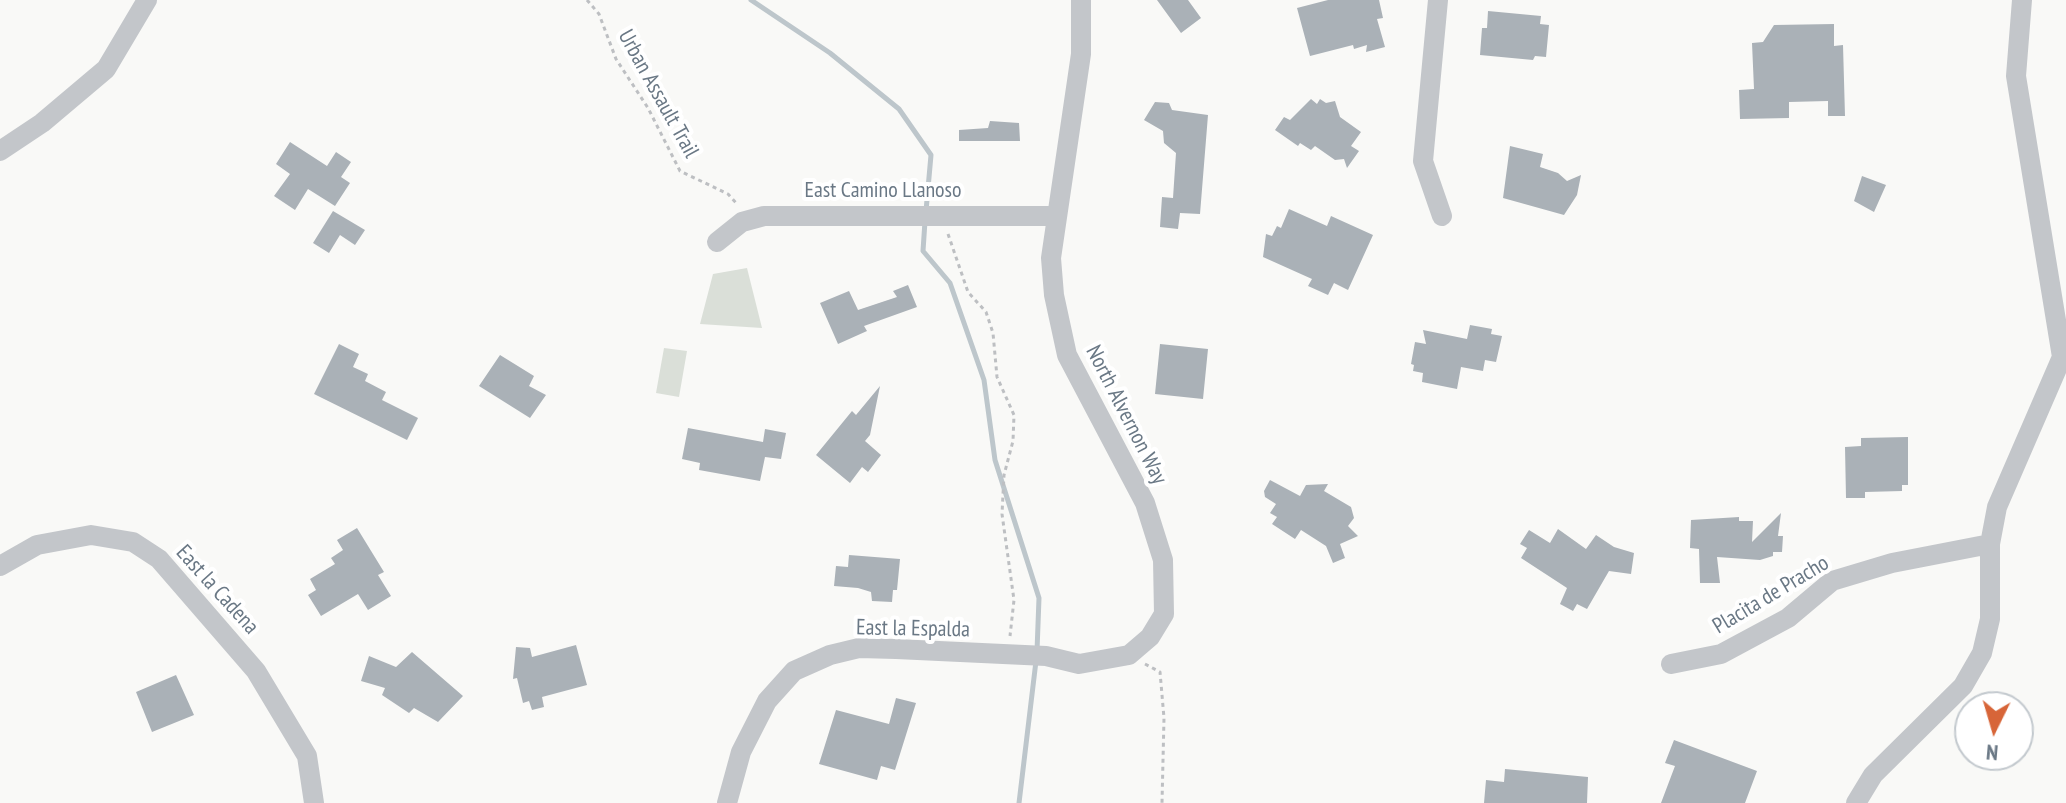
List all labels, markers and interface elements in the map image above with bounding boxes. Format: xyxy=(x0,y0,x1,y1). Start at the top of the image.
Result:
street label: Urban Assault Trail xyxy=(612,25,704,163)
street label: East Camino Llanoso xyxy=(804,178,962,204)
street label: North Alvernon Way xyxy=(1080,341,1172,489)
street label: East la Cadena xyxy=(170,540,264,640)
street label: Placita de Pracho xyxy=(1708,550,1834,640)
street label: East la Espalda xyxy=(856,615,970,643)
north arrow xyxy=(1954,691,2034,771)
text: N xyxy=(1985,738,1999,767)

